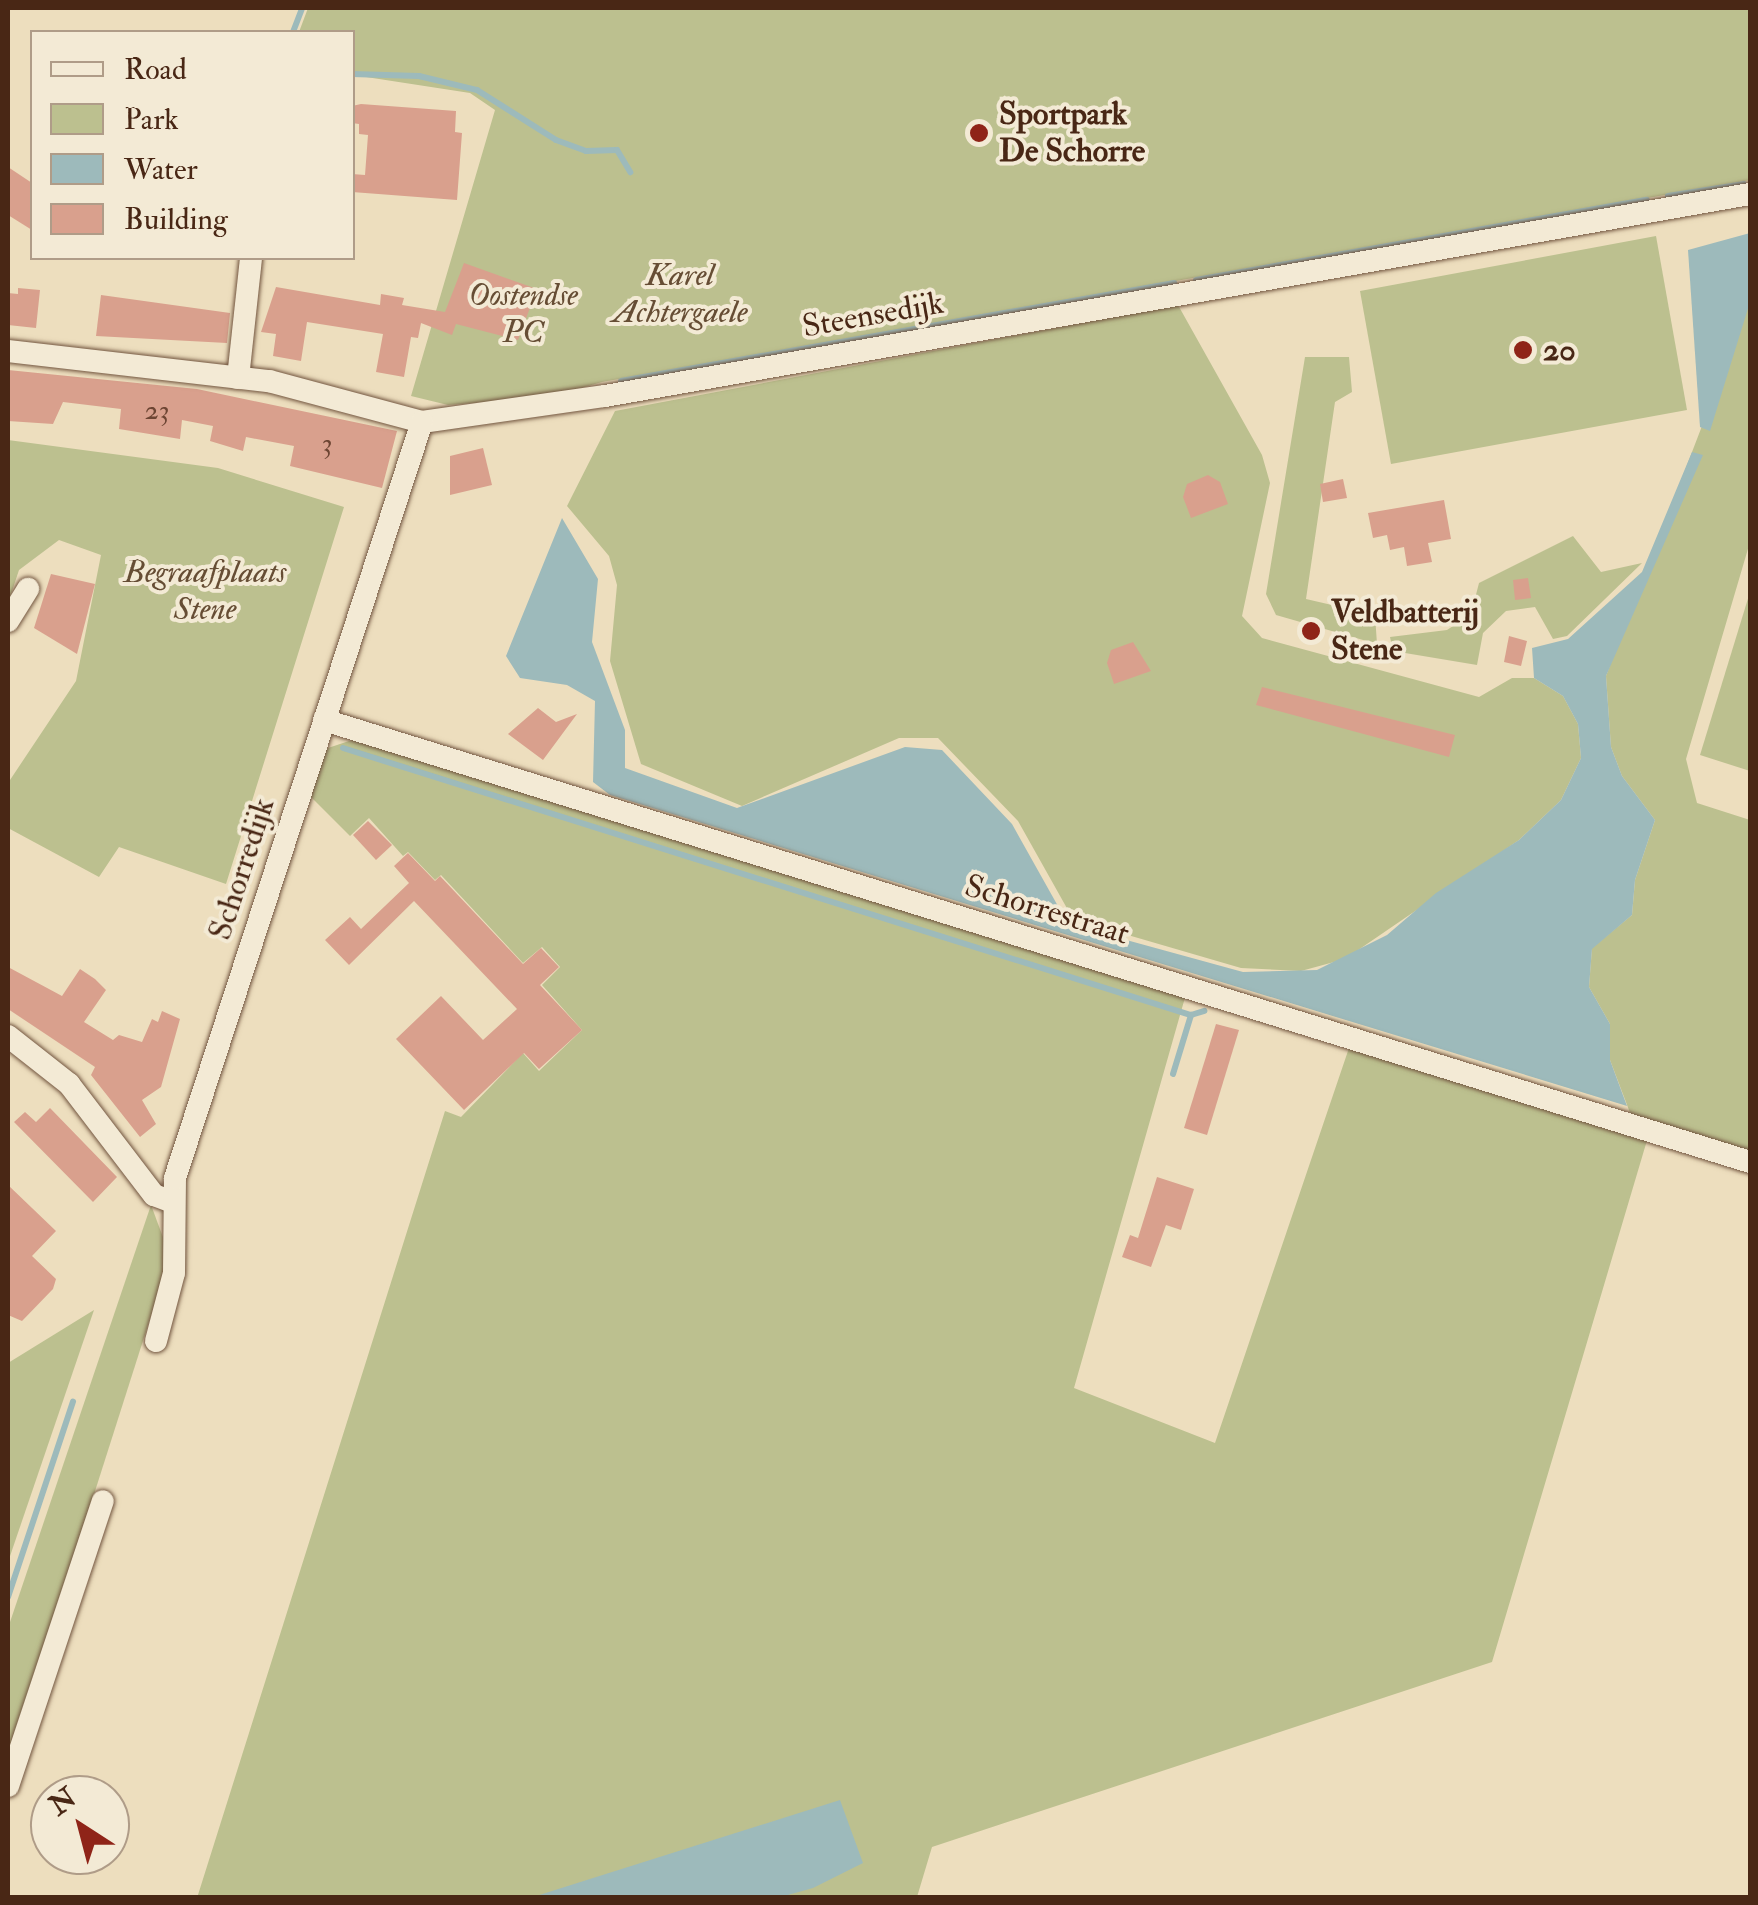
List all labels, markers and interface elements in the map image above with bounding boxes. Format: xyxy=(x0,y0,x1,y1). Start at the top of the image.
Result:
legend xyxy=(30,30,355,260)
text: Road xyxy=(124,51,187,88)
place label: Sportpark De Schorre xyxy=(999,96,1145,171)
text: Park xyxy=(124,101,179,138)
marker: Sportpark De Schorre xyxy=(968,122,990,144)
text: Water xyxy=(124,151,198,188)
text: Building xyxy=(124,201,228,238)
park label: Karel Achtergaele xyxy=(612,257,748,332)
park label: Oostendse PC xyxy=(468,277,578,352)
street label: Steensedijk xyxy=(799,284,947,346)
place label: 20 xyxy=(1543,331,1576,369)
marker: 20 xyxy=(1512,339,1534,361)
house number: 23 xyxy=(145,394,169,428)
house number: 3 xyxy=(322,427,332,461)
park label: Begraafplaats Stene xyxy=(124,554,286,629)
place label: Veldbatterij Stene xyxy=(1331,594,1479,669)
marker: Veldbatterij Stene xyxy=(1300,620,1322,642)
street label: Schorredijk xyxy=(201,793,283,945)
street label: Schorrestraat xyxy=(960,867,1134,953)
north arrow xyxy=(30,1775,130,1875)
text: N xyxy=(43,1780,84,1823)

